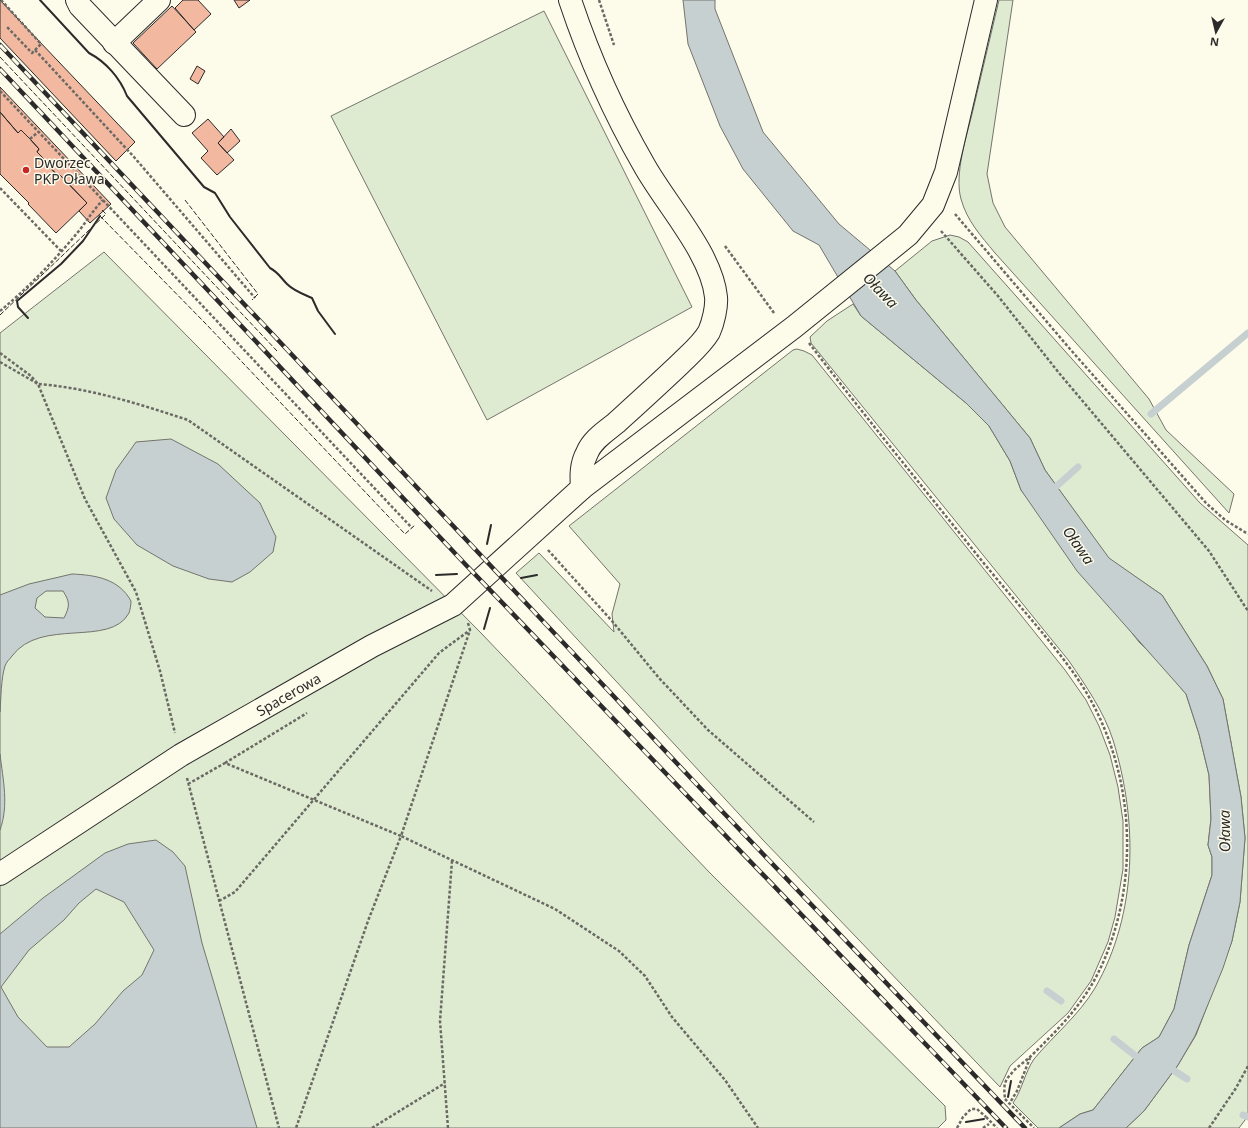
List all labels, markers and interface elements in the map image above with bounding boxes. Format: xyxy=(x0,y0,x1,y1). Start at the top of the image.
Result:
north arrow xyxy=(1196,12,1236,52)
text: N xyxy=(1209,34,1220,50)
place label: Dworzec PKP Oława xyxy=(34,153,105,188)
marker: Dworzec PKP Oława xyxy=(21,165,31,175)
water label: Oława xyxy=(859,268,903,313)
water label: Oława xyxy=(1059,522,1100,569)
street label: Spacerowa xyxy=(252,668,324,720)
water label: Oława xyxy=(1214,809,1234,852)

